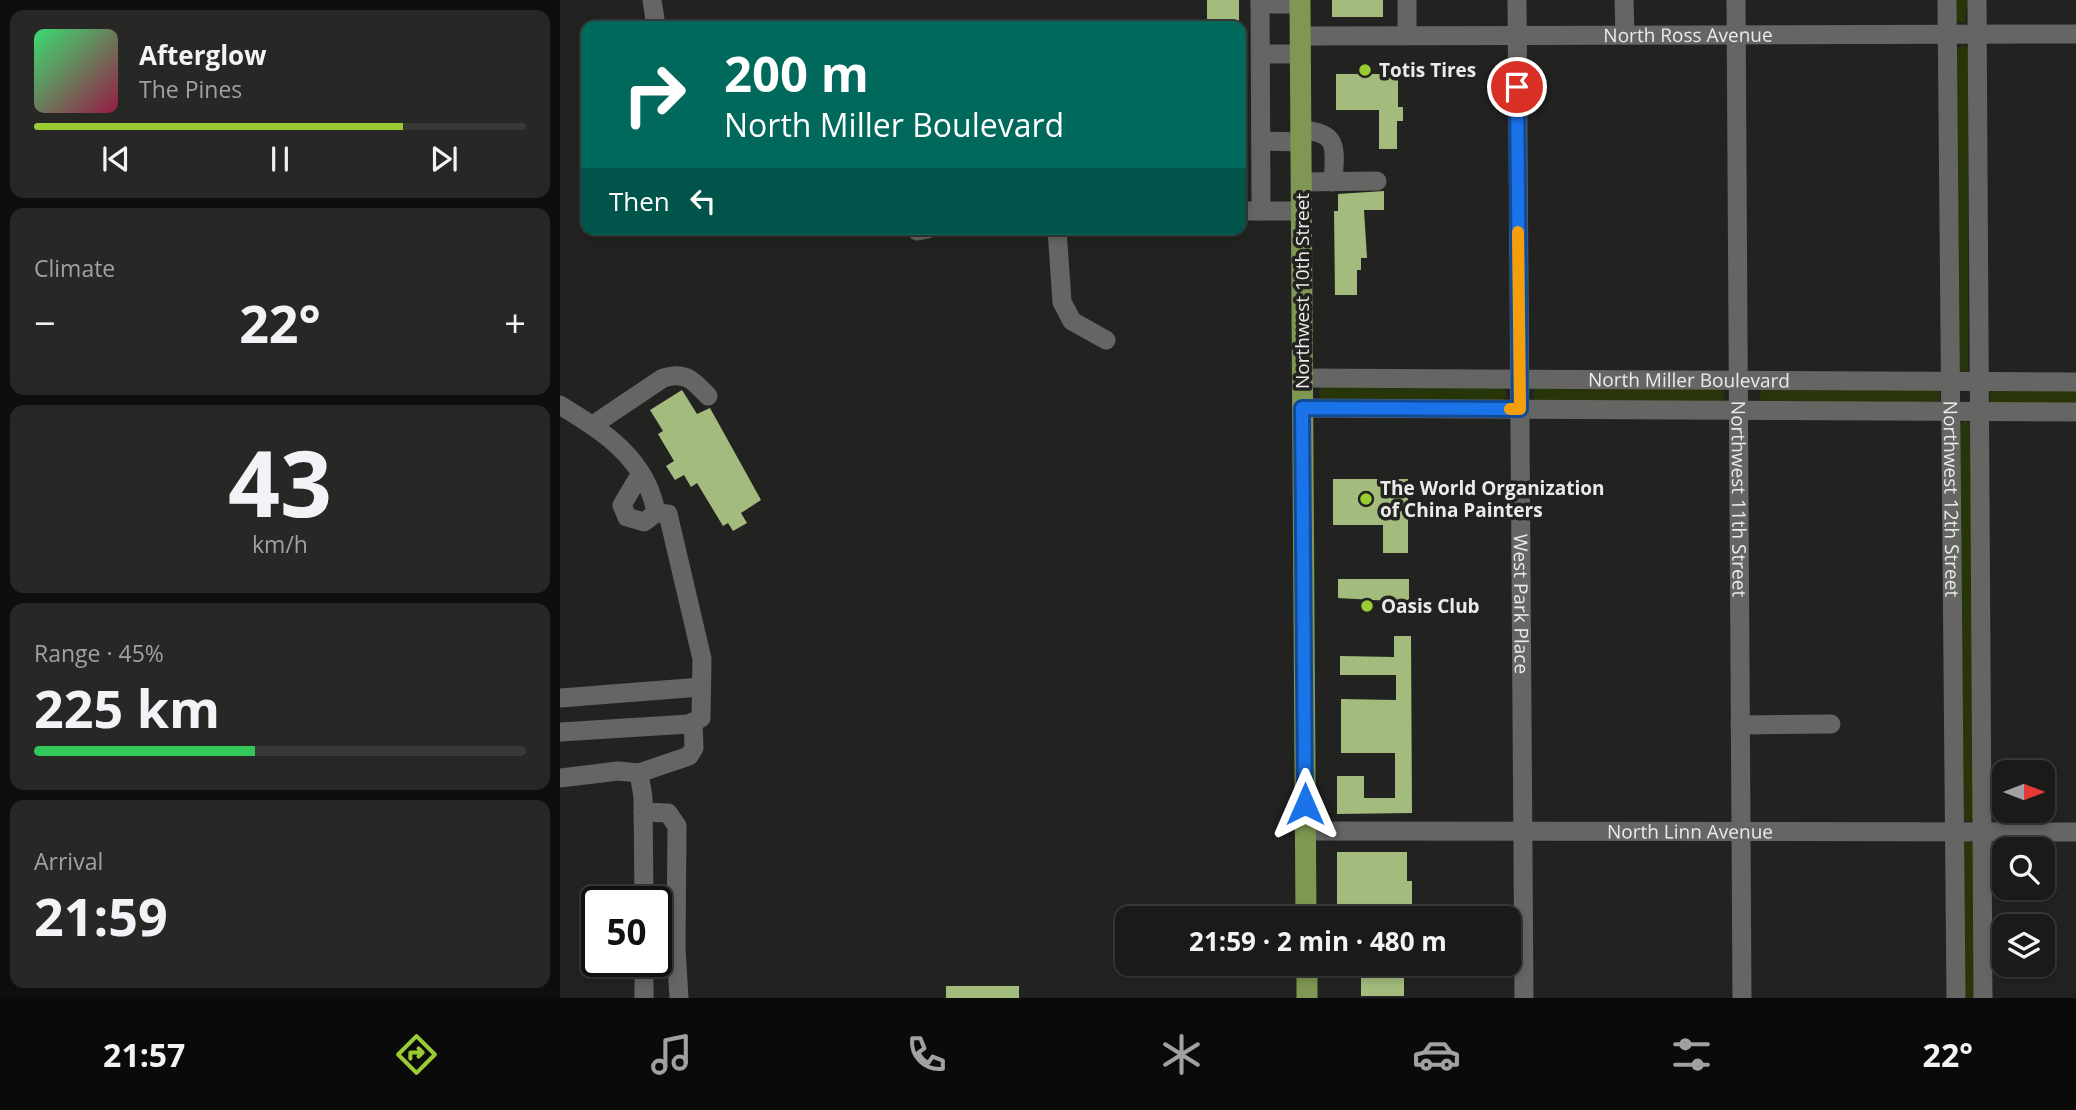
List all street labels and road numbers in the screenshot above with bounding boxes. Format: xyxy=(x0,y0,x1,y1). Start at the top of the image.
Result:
street label: North Ross Avenue xyxy=(1603,22,1773,48)
street label: Northwest 10th Street xyxy=(1289,193,1315,389)
street label: North Miller Boulevard xyxy=(1588,366,1790,394)
street label: Northwest 11th Street xyxy=(1725,401,1753,597)
street label: Northwest 12th Street xyxy=(1938,401,1965,597)
street label: West Park Place xyxy=(1508,534,1535,674)
street label: North Linn Avenue xyxy=(1607,818,1773,845)

